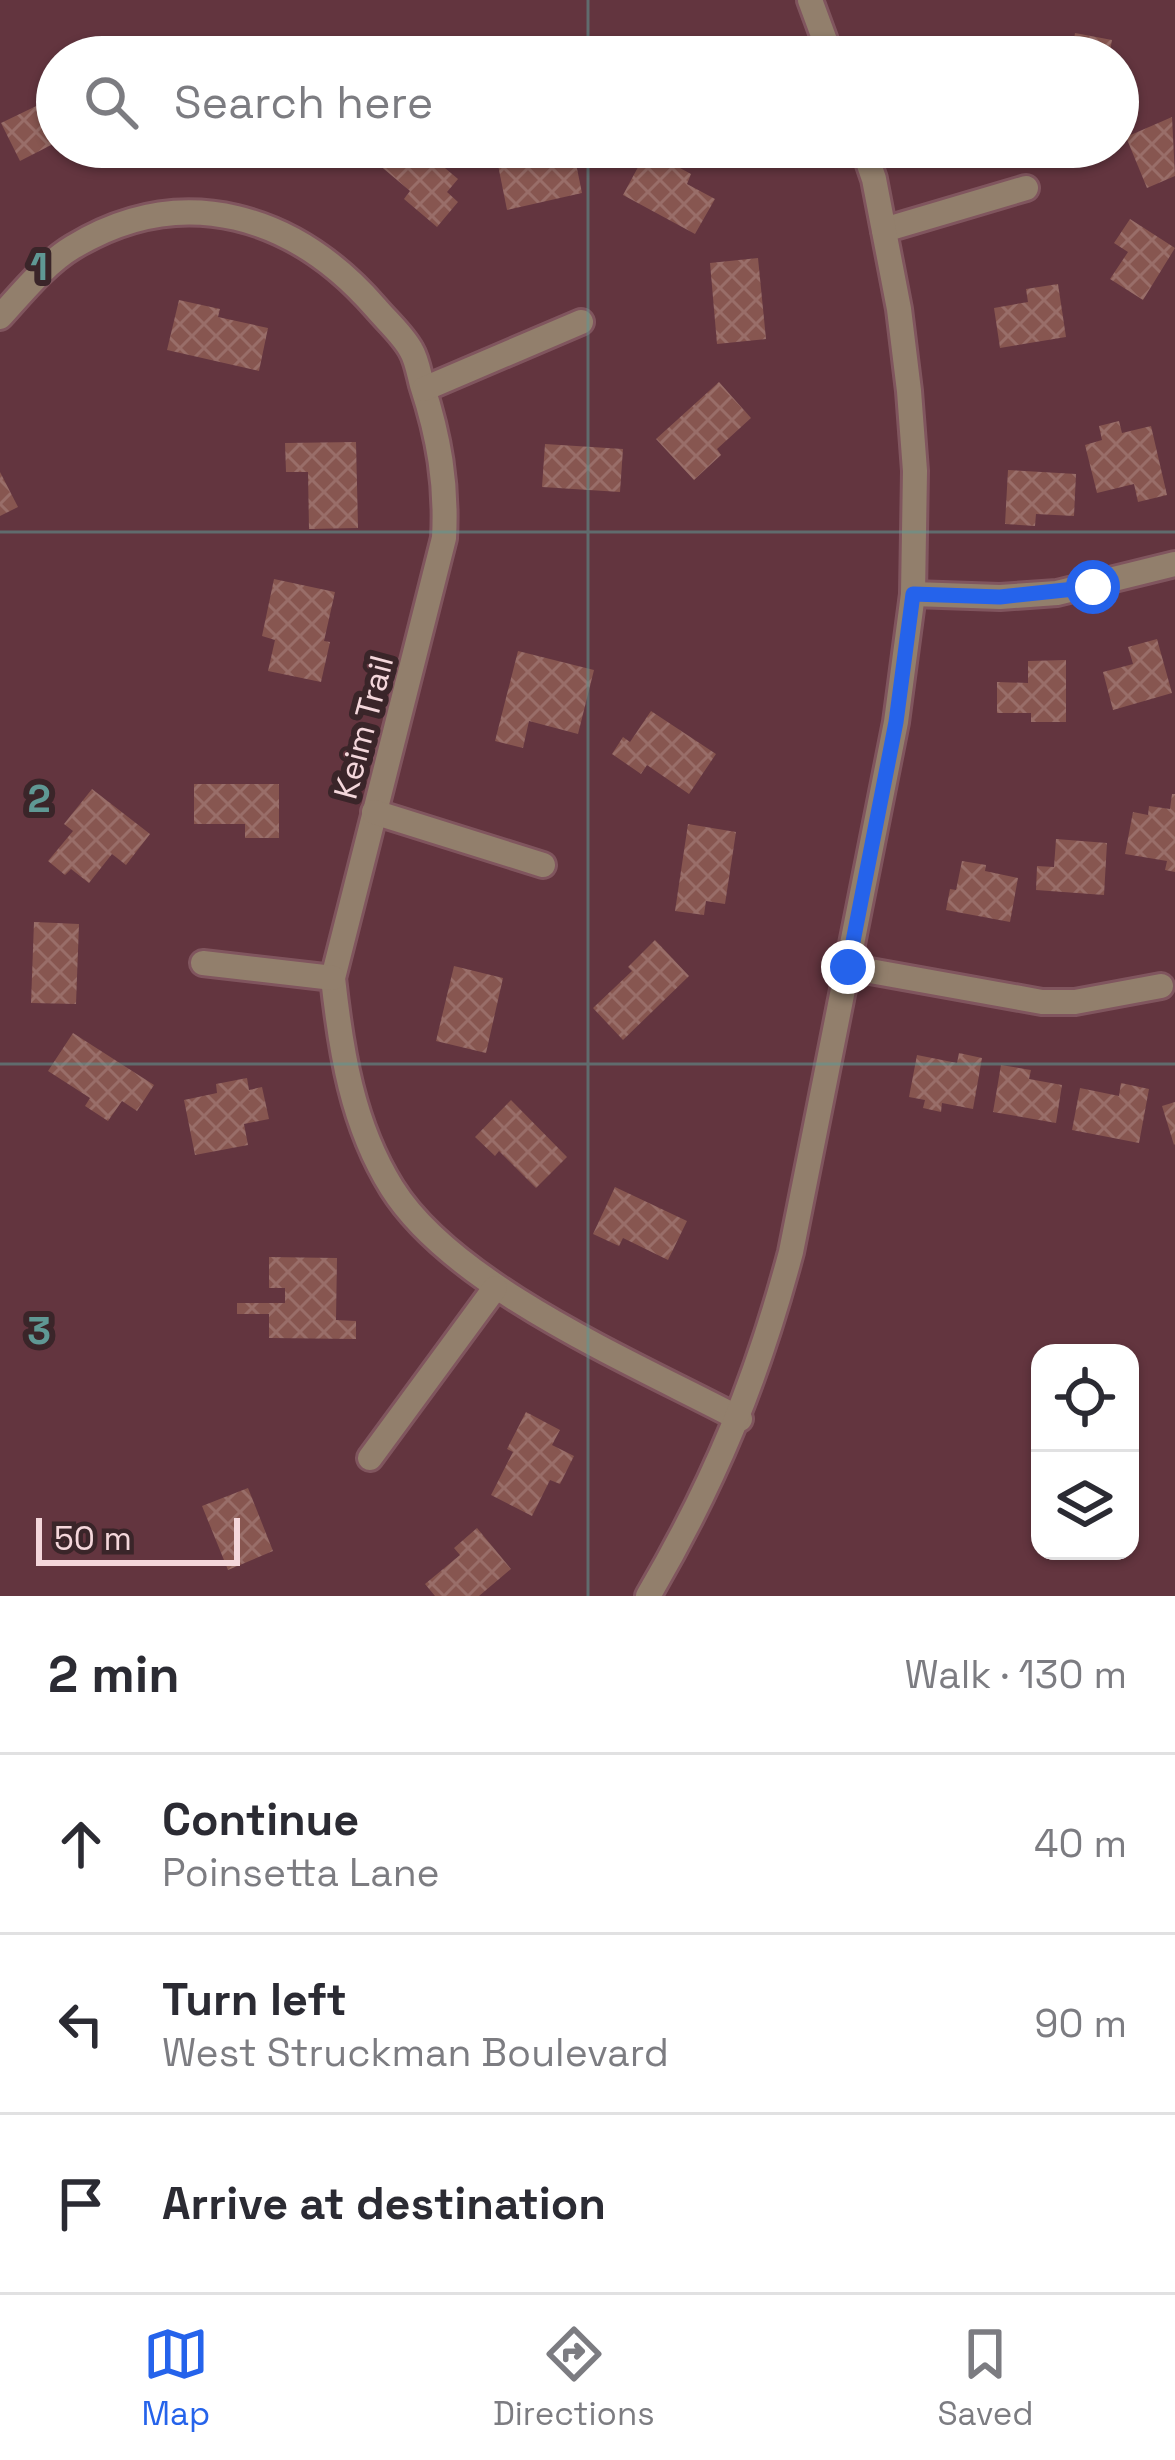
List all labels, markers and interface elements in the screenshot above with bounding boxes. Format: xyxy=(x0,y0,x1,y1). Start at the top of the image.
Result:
search box xyxy=(36,36,1139,168)
icon: search xyxy=(78,69,144,135)
text: Search here xyxy=(174,74,433,131)
text: 1 xyxy=(30,242,48,291)
route start xyxy=(1066,560,1120,614)
street label: Keim Trail xyxy=(325,651,403,804)
text: 2 xyxy=(27,774,51,823)
route end xyxy=(821,940,875,994)
text: 3 xyxy=(27,1306,51,1355)
map controls xyxy=(1031,1344,1139,1560)
button: locate xyxy=(1031,1344,1139,1452)
button: layers xyxy=(1031,1452,1139,1560)
scale bar xyxy=(36,1512,240,1565)
text: 50 m xyxy=(54,1518,132,1560)
text: 2 min xyxy=(48,1642,180,1707)
text: Walk · 130 m xyxy=(905,1650,1127,1699)
text: Continue xyxy=(162,1791,359,1848)
icon: ahead xyxy=(48,1811,114,1877)
text: 40 m xyxy=(1034,1819,1127,1868)
text: Poinsetta Lane xyxy=(162,1848,440,1897)
text: Turn left xyxy=(162,1971,347,2028)
icon: left xyxy=(48,1991,114,2057)
text: 90 m xyxy=(1035,1999,1127,2048)
text: West Struckman Boulevard xyxy=(162,2028,669,2077)
icon: arrive xyxy=(48,2171,114,2237)
text: Arrive at destination xyxy=(162,2175,606,2232)
tab: Map xyxy=(141,2321,210,2435)
tab: Directions xyxy=(493,2321,655,2435)
tab: Saved xyxy=(937,2321,1034,2435)

